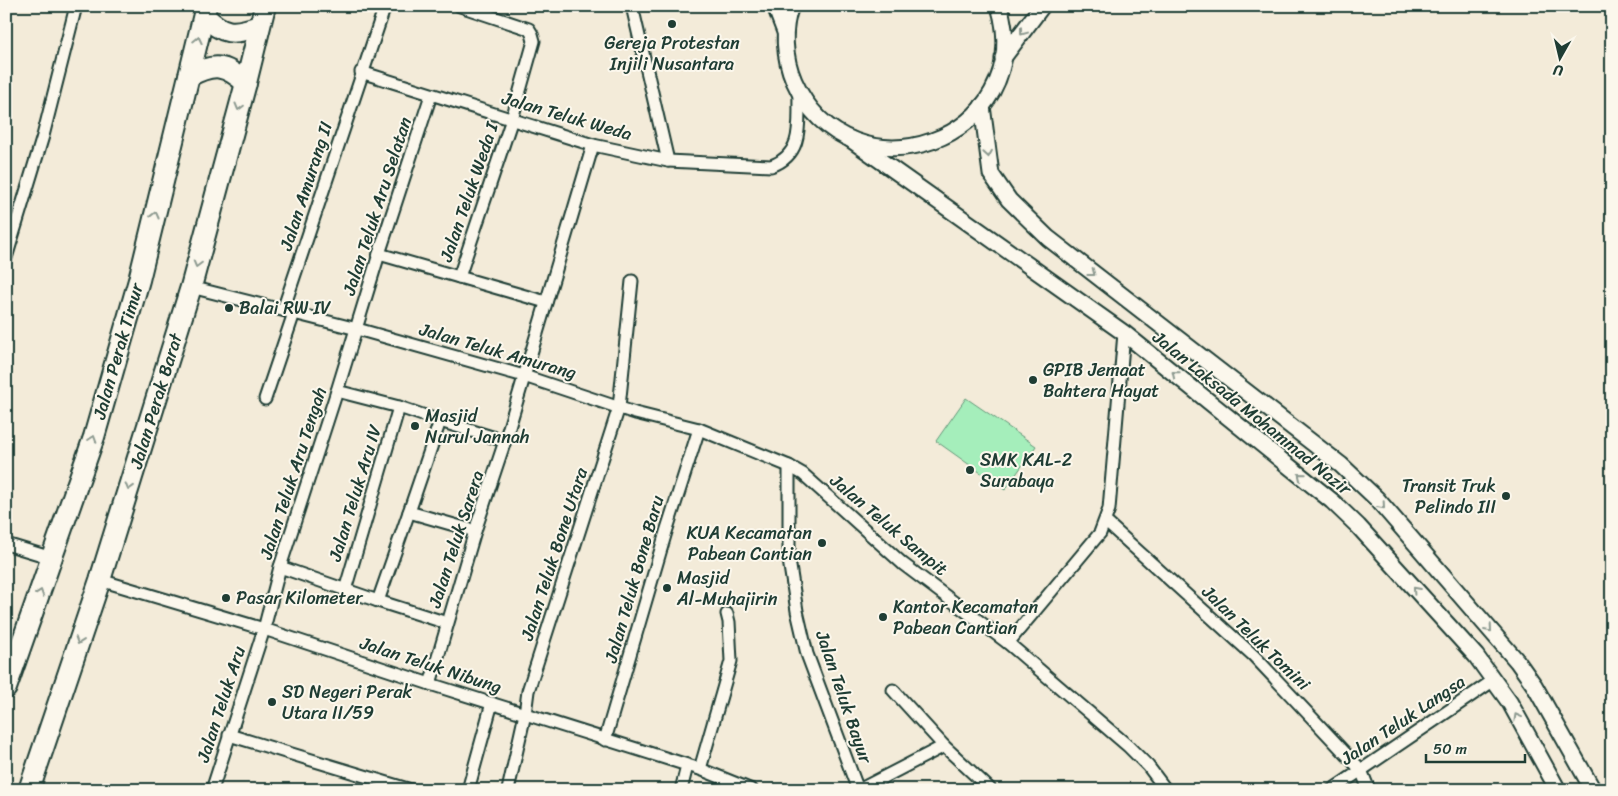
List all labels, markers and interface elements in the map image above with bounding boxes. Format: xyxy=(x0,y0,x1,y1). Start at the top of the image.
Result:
marker: Gereja Protestan Injili Nusantara xyxy=(666,18,678,30)
one-way arrow xyxy=(1020,26,1029,36)
place label: Gereja Protestan Injili Nusantara xyxy=(604,27,740,80)
north arrow xyxy=(1536,32,1586,82)
one-way arrow xyxy=(192,36,203,45)
text: U xyxy=(1551,57,1565,83)
street label: Jalan Teluk Weda xyxy=(497,82,636,150)
one-way arrow xyxy=(235,103,245,111)
street label: Jalan Teluk Aru Selatan xyxy=(333,112,421,300)
street label: Jalan Teluk Weda I xyxy=(430,116,508,267)
street label: Jalan Amurang II xyxy=(270,117,342,256)
one-way arrow xyxy=(982,150,992,159)
one-way arrow xyxy=(149,211,160,220)
one-way arrow xyxy=(192,260,203,269)
one-way arrow xyxy=(1087,267,1096,276)
street label: Jalan Perak Timur xyxy=(83,277,153,424)
place label: Balai RW IV xyxy=(239,292,331,324)
marker: Balai RW IV xyxy=(223,302,235,314)
street label: Jalan Teluk Amurang xyxy=(415,313,580,389)
street label: Jalan Laksada Mohammad Nazir xyxy=(1144,322,1360,505)
street label: Jalan Perak Barat xyxy=(120,329,192,474)
place label: GPIB Jemaat Bahtera Hayat xyxy=(1043,354,1159,407)
one-way arrow xyxy=(1171,370,1180,379)
marker: GPIB Jemaat Bahtera Hayat xyxy=(1027,374,1039,386)
street label: Jalan Teluk Aru Tengah xyxy=(250,383,336,564)
place label: Masjid Nurul Jannah xyxy=(425,400,529,453)
street label: Jalan Teluk Aru IV xyxy=(319,420,391,566)
marker: Masjid Nurul Jannah xyxy=(409,420,421,432)
one-way arrow xyxy=(87,435,97,444)
place label: SMK KAL-2 Surabaya xyxy=(980,444,1072,497)
street label: Jalan Teluk Bone Utara xyxy=(511,463,597,646)
marker: SMK KAL-2 Surabaya xyxy=(964,464,976,476)
street label: Jalan Teluk Sampit xyxy=(822,465,955,584)
street label: Jalan Teluk Sarera xyxy=(418,466,493,613)
place label: Transit Truk Pelindo III xyxy=(1402,470,1496,523)
one-way arrow xyxy=(1298,473,1307,481)
one-way arrow xyxy=(125,482,135,490)
marker: Transit Truk Pelindo III xyxy=(1500,490,1512,502)
street label: Jalan Teluk Bone Baru xyxy=(595,491,673,667)
one-way arrow xyxy=(1377,500,1385,509)
place label: KUA Kecamatan Pabean Cantian xyxy=(687,517,812,570)
marker: KUA Kecamatan Pabean Cantian xyxy=(816,537,828,549)
place label: Masjid Al-Muhajirin xyxy=(676,562,778,615)
street label: Jalan Teluk Tomini xyxy=(1193,577,1319,699)
place label: Pasar Kilometer xyxy=(236,582,364,614)
marker: Masjid Al-Muhajirin xyxy=(661,582,673,594)
one-way arrow xyxy=(1413,586,1422,595)
one-way arrow xyxy=(34,589,44,597)
place label: Kantor Kecamatan Pabean Cantian xyxy=(893,591,1039,644)
marker: Pasar Kilometer xyxy=(220,592,232,604)
marker: Kantor Kecamatan Pabean Cantian xyxy=(877,611,889,623)
one-way arrow xyxy=(1483,623,1492,632)
street label: Jalan Teluk Bayur xyxy=(806,625,882,769)
street label: Jalan Teluk Nibung xyxy=(355,627,506,703)
one-way arrow xyxy=(75,637,85,645)
street label: Jalan Teluk Aru xyxy=(187,641,255,767)
street label: Jalan Teluk Langsa xyxy=(1333,666,1472,774)
place label: SD Negeri Perak Utara II/59 xyxy=(282,676,413,729)
marker: SD Negeri Perak Utara II/59 xyxy=(266,696,278,708)
one-way arrow xyxy=(1513,713,1523,722)
scale bar xyxy=(1426,731,1524,763)
text: 50 m xyxy=(1433,736,1468,762)

